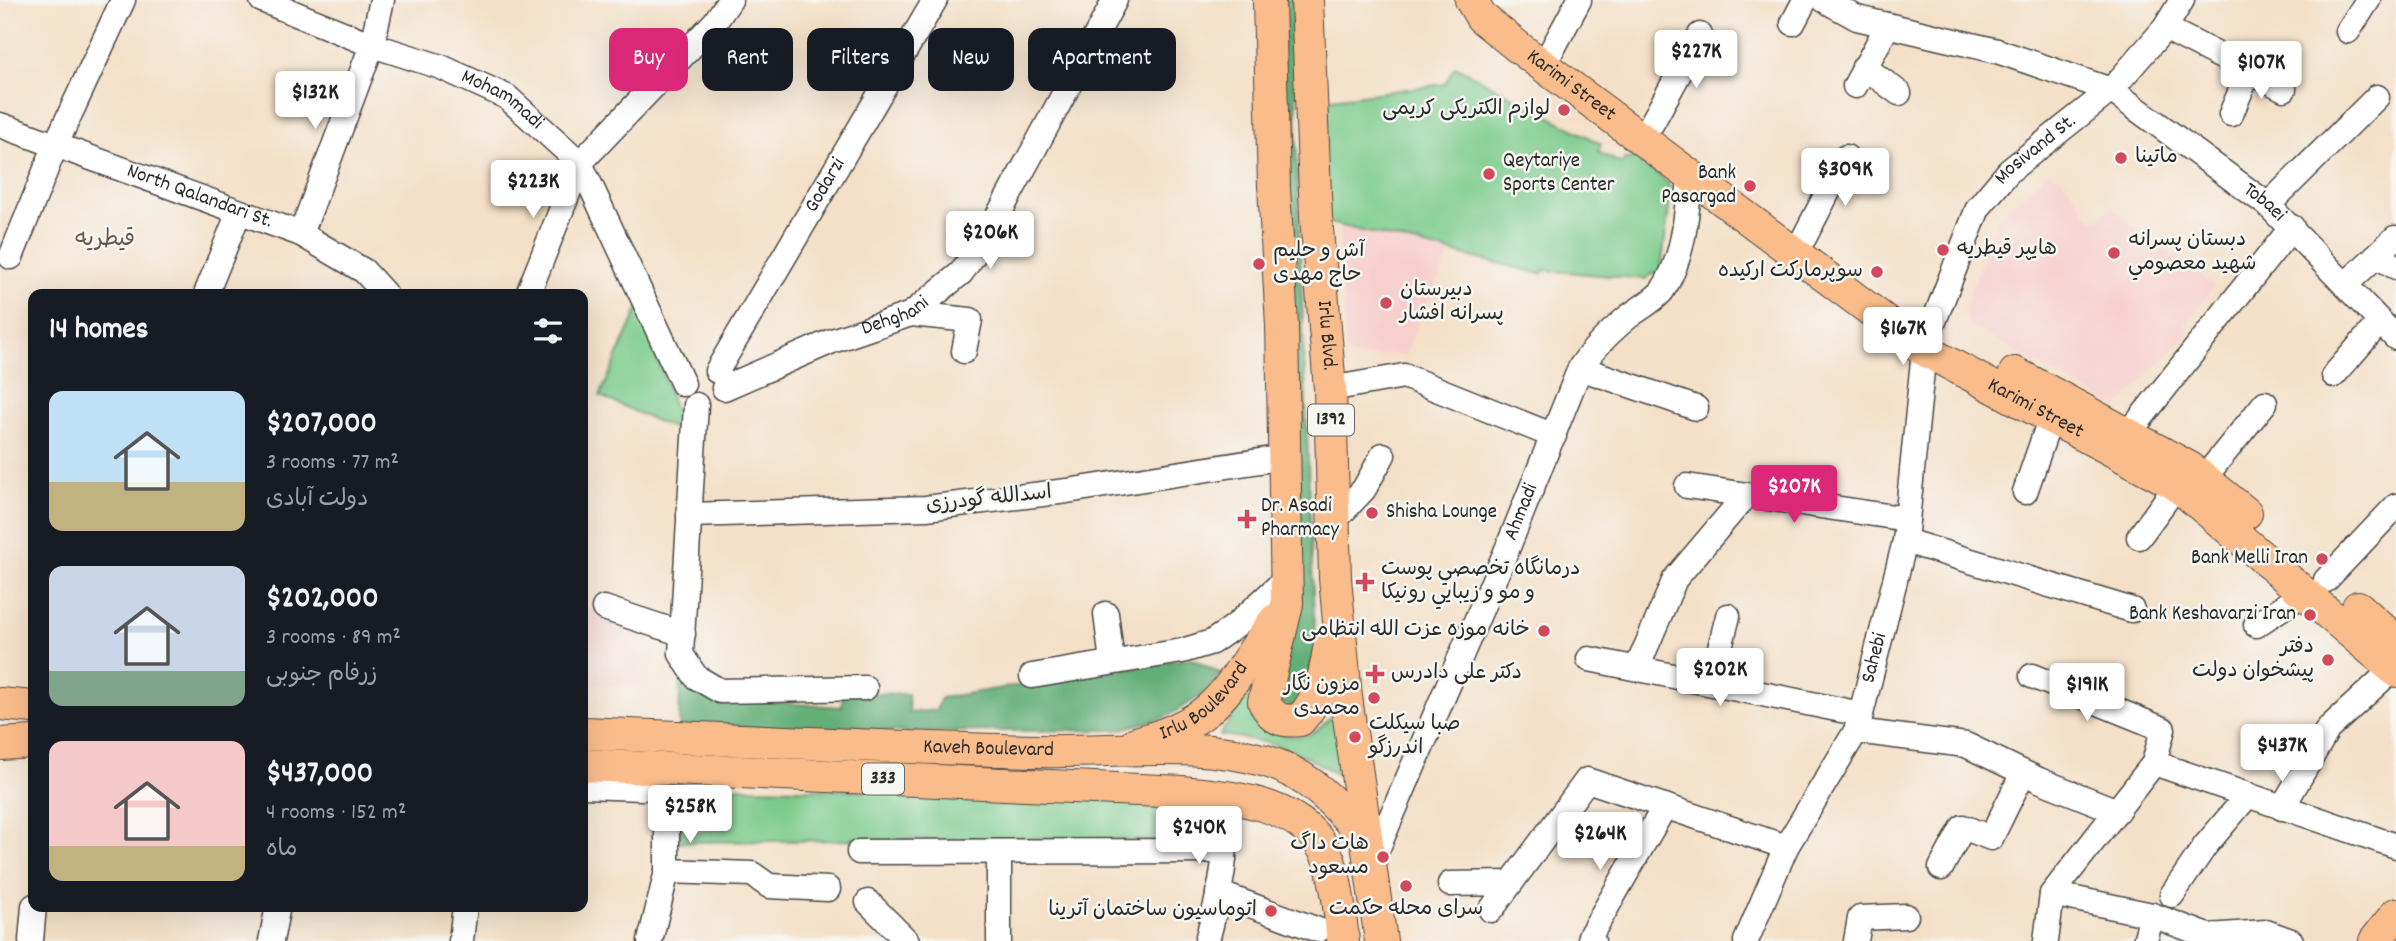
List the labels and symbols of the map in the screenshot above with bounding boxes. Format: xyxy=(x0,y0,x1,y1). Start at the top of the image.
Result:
pin: $227K xyxy=(1647,31,1745,90)
pin: $107K xyxy=(2212,42,2310,101)
street label: Karimi Street xyxy=(1519,43,1622,130)
street label: Mohammadi xyxy=(456,63,550,138)
pin: $132K xyxy=(266,72,364,131)
place label: لوازم الکتریکی کریمی xyxy=(1382,95,1550,125)
marker: لوازم الکتریکی کریمی xyxy=(1556,102,1572,118)
street label: Mosivand St. xyxy=(1988,108,2083,192)
place label: ماتینا xyxy=(2135,143,2178,173)
place label: Qeytariye Sports Center xyxy=(1503,147,1615,201)
pin: $309K xyxy=(1796,148,1894,208)
marker: ماتینا xyxy=(2113,150,2129,166)
street label: Godarzi xyxy=(798,152,854,219)
street label: North Qalandari St. xyxy=(122,157,276,237)
place label: Bank Pasargad xyxy=(1661,159,1736,213)
pin: $223K xyxy=(484,160,582,220)
marker: Qeytariye Sports Center xyxy=(1481,166,1497,182)
street label: Tobaei xyxy=(2236,176,2292,230)
marker: Bank Pasargad xyxy=(1742,178,1758,194)
pin: $206K xyxy=(941,212,1039,271)
district label: قیطریه xyxy=(75,224,135,257)
place label: دبستان پسرانه شهيد معصومي xyxy=(2128,226,2257,281)
place label: هایپر قیطریه xyxy=(1957,235,2057,265)
place label: آش و حلیم حاج مهدی xyxy=(1273,237,1365,291)
marker: هایپر قیطریه xyxy=(1935,242,1951,258)
marker: دبستان پسرانه شهيد معصومي xyxy=(2106,245,2122,261)
marker: آش و حلیم حاج مهدی xyxy=(1251,256,1267,272)
place label: سوپرمارکت ارکیده xyxy=(1718,257,1863,287)
marker: سوپرمارکت ارکیده xyxy=(1869,264,1885,280)
place label: دبیرستان پسرانه افشار xyxy=(1398,276,1504,330)
street label: Dehghani xyxy=(858,289,937,345)
marker: دبیرستان پسرانه افشار xyxy=(1378,295,1394,311)
street label: Irlu Blvd. xyxy=(1308,299,1343,372)
pin: $167K xyxy=(1854,308,1952,367)
street label: Karimi Street xyxy=(1982,371,2089,447)
road number: 1392 xyxy=(1308,404,1354,436)
pin: $207K xyxy=(1745,466,1843,525)
street label: اسدالله گودرزی xyxy=(924,478,1054,522)
street label: Ahmadi xyxy=(1497,479,1547,545)
place label: Dr. Asadi Pharmacy xyxy=(1261,492,1340,546)
place label: Shisha Lounge xyxy=(1386,498,1497,528)
marker: Shisha Lounge xyxy=(1364,505,1380,521)
marker: Dr. Asadi Pharmacy xyxy=(1239,511,1255,527)
place label: Bank Melli Iran xyxy=(2191,544,2308,574)
marker: Bank Melli Iran xyxy=(2314,551,2330,567)
place label: درمانگاه تخصصي پوست و مو و زيبايي رونيكا xyxy=(1381,555,1581,610)
marker: درمانگاه تخصصي پوست و مو و زيبايي رونيكا xyxy=(1355,572,1375,592)
place label: Bank Keshavarzi Iran xyxy=(2129,600,2296,630)
marker: Bank Keshavarzi Iran xyxy=(2302,607,2318,623)
place label: خانه موزه عزت الله انتظامی xyxy=(1302,616,1530,646)
marker: خانه موزه عزت الله انتظامی xyxy=(1536,623,1552,639)
street label: Sahebi xyxy=(1854,630,1896,687)
place label: دفتر پیشخوان دولت xyxy=(2192,633,2314,687)
pin: $202K xyxy=(1671,648,1769,708)
marker: دفتر پیشخوان دولت xyxy=(2320,652,2336,668)
street label: Irlu Boulevard xyxy=(1156,657,1257,749)
place label: دکتر علی دادرس xyxy=(1391,659,1522,689)
marker: دکتر علی دادرس xyxy=(1365,664,1385,684)
pin: $191K xyxy=(2038,664,2136,723)
place label: مزون نگار محمدی xyxy=(1282,671,1360,725)
marker: مزون نگار محمدی xyxy=(1366,690,1382,706)
place label: صبا سیکلت اندرزگو xyxy=(1367,710,1460,764)
pin: $437K xyxy=(2233,724,2331,784)
marker: صبا سیکلت اندرزگو xyxy=(1347,729,1363,745)
street label: Kaveh Boulevard xyxy=(923,733,1054,766)
road number: 333 xyxy=(862,764,904,794)
pin: $258K xyxy=(641,786,739,845)
pin: $240K xyxy=(1150,806,1248,866)
pin: $264K xyxy=(1551,812,1649,872)
place label: هات داگ مسعود xyxy=(1290,830,1369,884)
marker: هات داگ مسعود xyxy=(1375,849,1391,865)
marker: سرای محله حکمت xyxy=(1398,878,1414,894)
place label: سرای محله حکمت xyxy=(1329,895,1483,925)
place label: اتوماسیون ساختمان آترینا xyxy=(1048,896,1257,926)
marker: اتوماسیون ساختمان آترینا xyxy=(1263,903,1279,919)

